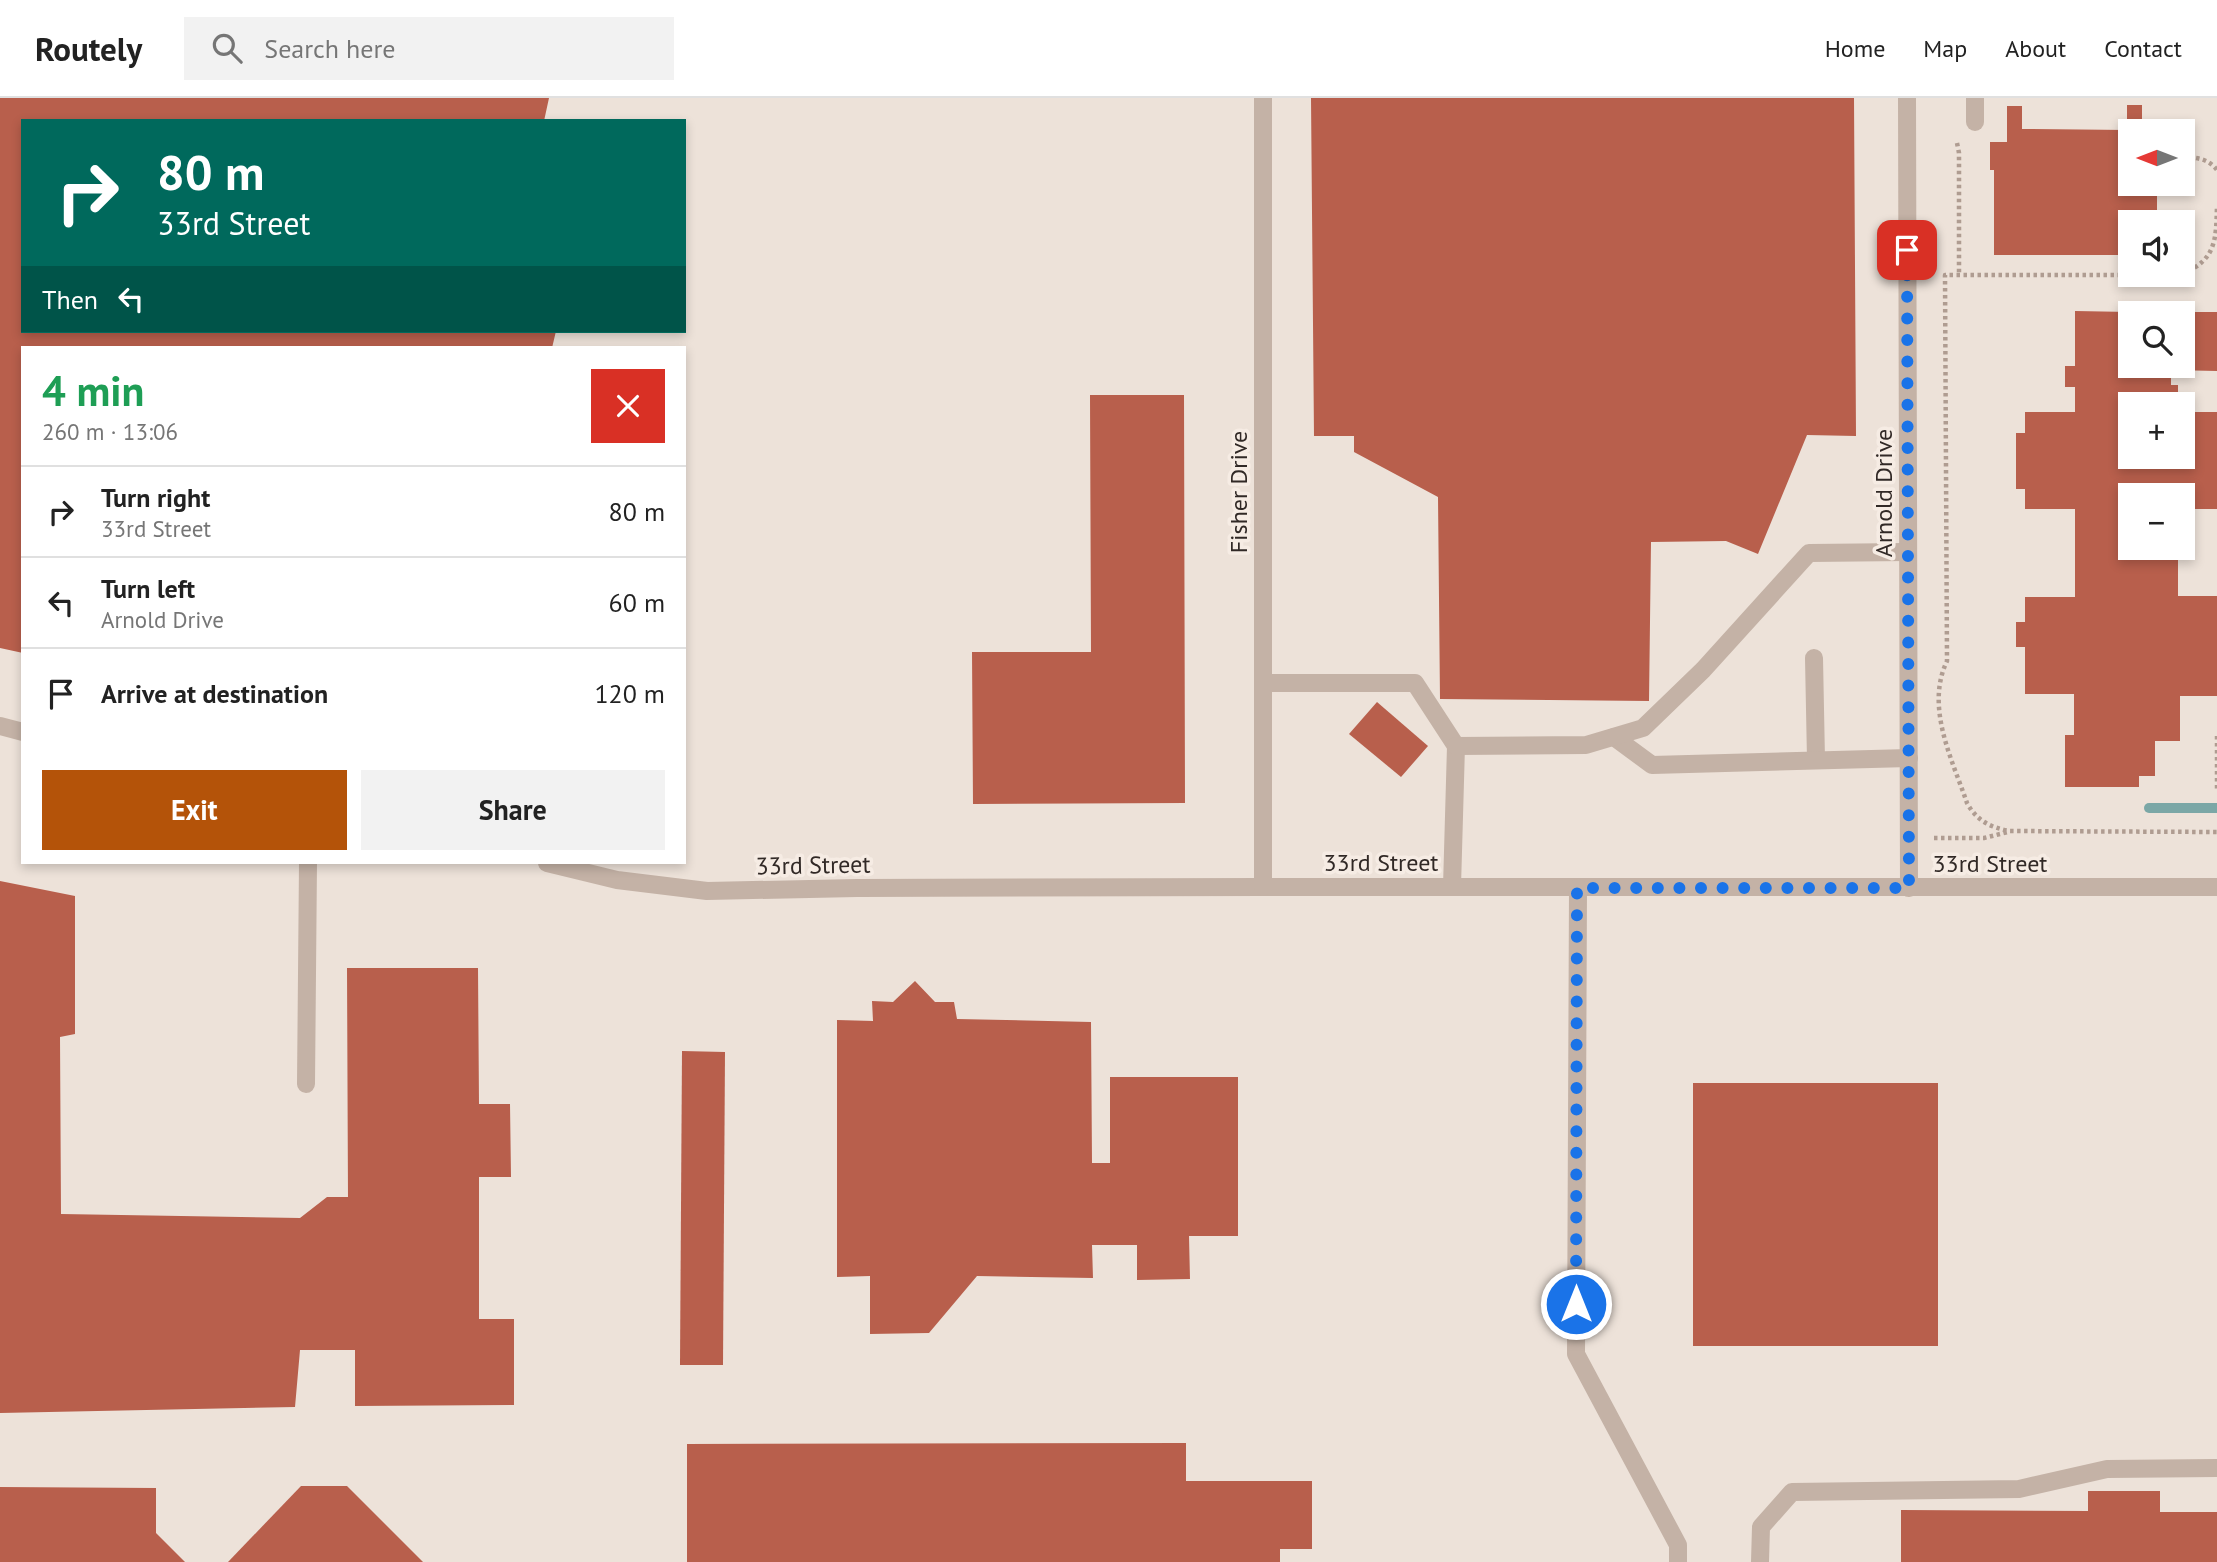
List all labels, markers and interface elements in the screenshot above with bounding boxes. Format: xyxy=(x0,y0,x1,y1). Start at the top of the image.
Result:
search box xyxy=(184,17,674,80)
text: Routely xyxy=(35,27,142,70)
icon: search xyxy=(208,29,246,67)
text: Search here xyxy=(264,32,395,65)
text: Home xyxy=(1825,33,1885,64)
text: Map xyxy=(1923,33,1967,64)
text: About xyxy=(2005,33,2066,64)
text: Contact xyxy=(2104,33,2182,64)
north arrow xyxy=(2118,119,2194,196)
map controls xyxy=(2118,119,2195,560)
text: 80 m xyxy=(157,140,264,204)
icon: right xyxy=(42,147,133,238)
text: 33rd Street xyxy=(157,202,310,244)
button: sound xyxy=(2118,210,2195,287)
pin xyxy=(1877,220,1937,280)
icon: arrive xyxy=(1888,231,1926,269)
icon: left xyxy=(112,280,150,318)
text: Then xyxy=(42,283,98,316)
button: search xyxy=(2118,301,2195,378)
text: 4 min xyxy=(42,363,144,418)
button: close xyxy=(591,369,665,443)
button: + xyxy=(2118,392,2195,469)
text: 260 m · 13:06 xyxy=(42,417,178,446)
street label: Arnold Drive xyxy=(1868,429,1899,557)
street label: Fisher Drive xyxy=(1223,431,1254,553)
text: Turn right xyxy=(101,481,210,514)
button: − xyxy=(2118,483,2195,560)
icon: right xyxy=(42,493,80,531)
text: 80 m xyxy=(609,495,665,528)
text: 33rd Street xyxy=(101,514,211,543)
text: Turn left xyxy=(101,572,195,605)
icon: left xyxy=(42,584,80,622)
text: 60 m xyxy=(609,586,665,619)
text: Arnold Drive xyxy=(101,605,224,634)
icon: arrive xyxy=(42,675,80,713)
text: Arrive at destination xyxy=(101,677,328,710)
text: 120 m xyxy=(594,677,665,710)
button: Exit xyxy=(42,770,347,850)
button: Share xyxy=(361,770,665,850)
street label: 33rd Street xyxy=(1324,847,1438,878)
street label: 33rd Street xyxy=(755,848,871,882)
street label: 33rd Street xyxy=(1933,848,2047,879)
position arrow xyxy=(1539,1267,1613,1341)

